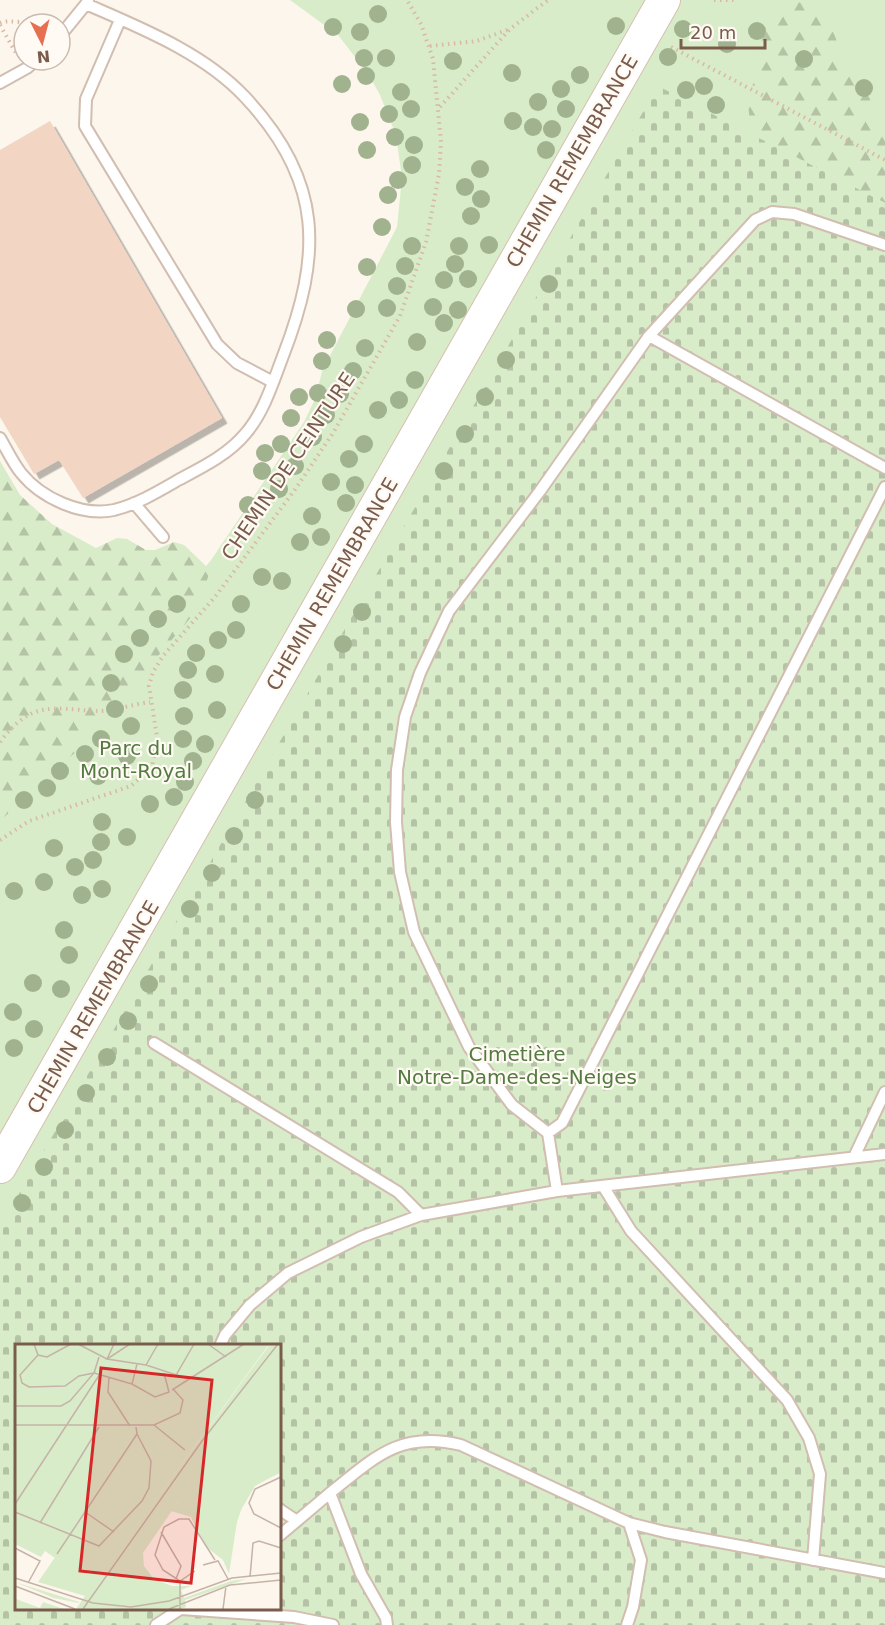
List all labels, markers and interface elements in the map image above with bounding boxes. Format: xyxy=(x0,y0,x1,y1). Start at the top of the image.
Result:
north arrow xyxy=(12,12,72,72)
scale bar xyxy=(681,12,765,50)
text: 20 m xyxy=(690,22,736,43)
text: N xyxy=(36,46,51,67)
street label: CHEMIN REMEMBRANCE xyxy=(501,50,643,272)
street label: CHEMIN DE CEINTURE xyxy=(216,368,360,564)
street label: CHEMIN REMEMBRANCE xyxy=(261,473,403,695)
park label: Parc du Mont-Royal xyxy=(80,736,192,783)
street label: CHEMIN REMEMBRANCE xyxy=(22,896,164,1118)
park label: Cimetière Notre-Dame-des-Neiges xyxy=(397,1042,637,1089)
inset map xyxy=(15,1344,280,1610)

